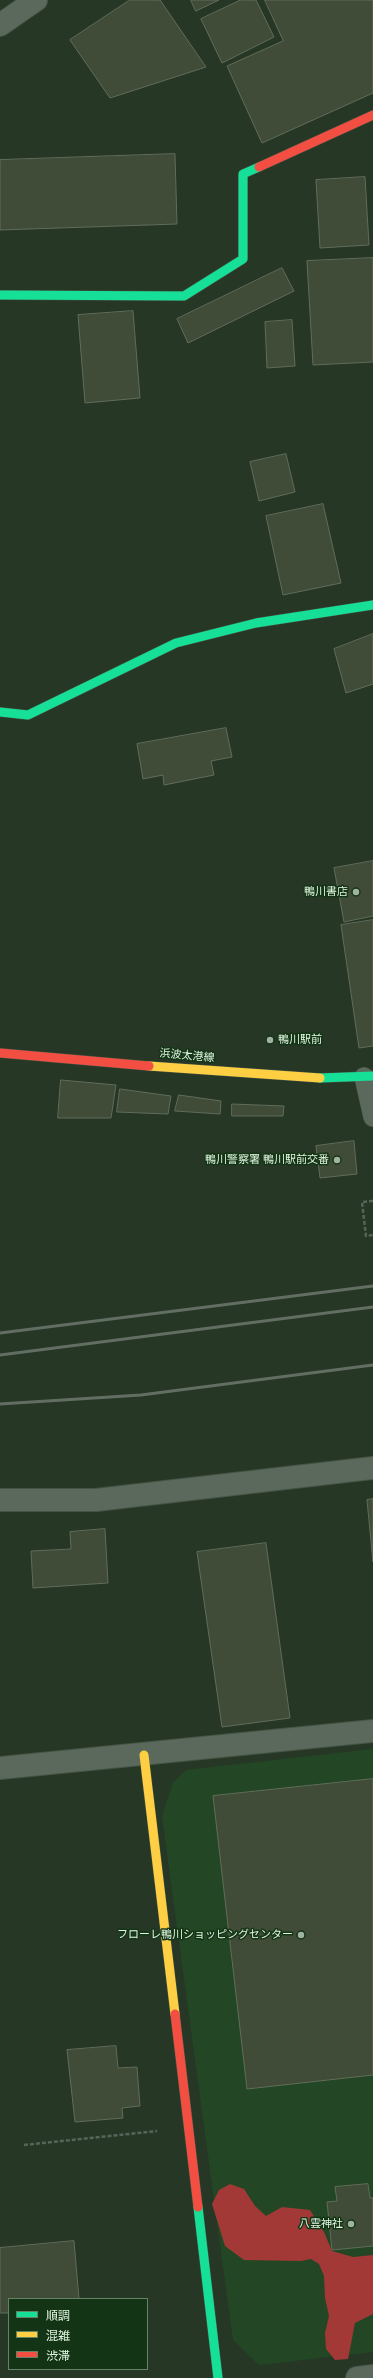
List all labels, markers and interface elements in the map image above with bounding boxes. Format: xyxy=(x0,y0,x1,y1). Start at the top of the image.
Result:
place label: 鴨川書店 xyxy=(304,885,348,899)
marker: 鴨川書店 xyxy=(351,887,361,897)
place label: 鴨川駅前 xyxy=(278,1033,322,1047)
marker: 鴨川駅前 xyxy=(265,1035,275,1045)
street label: 浜波太港線 xyxy=(159,1047,215,1065)
place label: 鴨川警察署 鴨川駅前交番 xyxy=(205,1153,329,1167)
marker: 鴨川警察署 鴨川駅前交番 xyxy=(332,1155,342,1165)
place label: フローレ鴨川ショッピングセンター xyxy=(117,1928,293,1942)
marker: フローレ鴨川ショッピングセンター xyxy=(296,1930,306,1940)
place label: 八雲神社 xyxy=(299,2217,343,2231)
marker: 八雲神社 xyxy=(346,2219,356,2229)
legend xyxy=(8,2298,148,2370)
text: 順調 xyxy=(46,2309,70,2323)
text: 混雑 xyxy=(46,2329,70,2343)
text: 渋滞 xyxy=(46,2349,70,2363)

